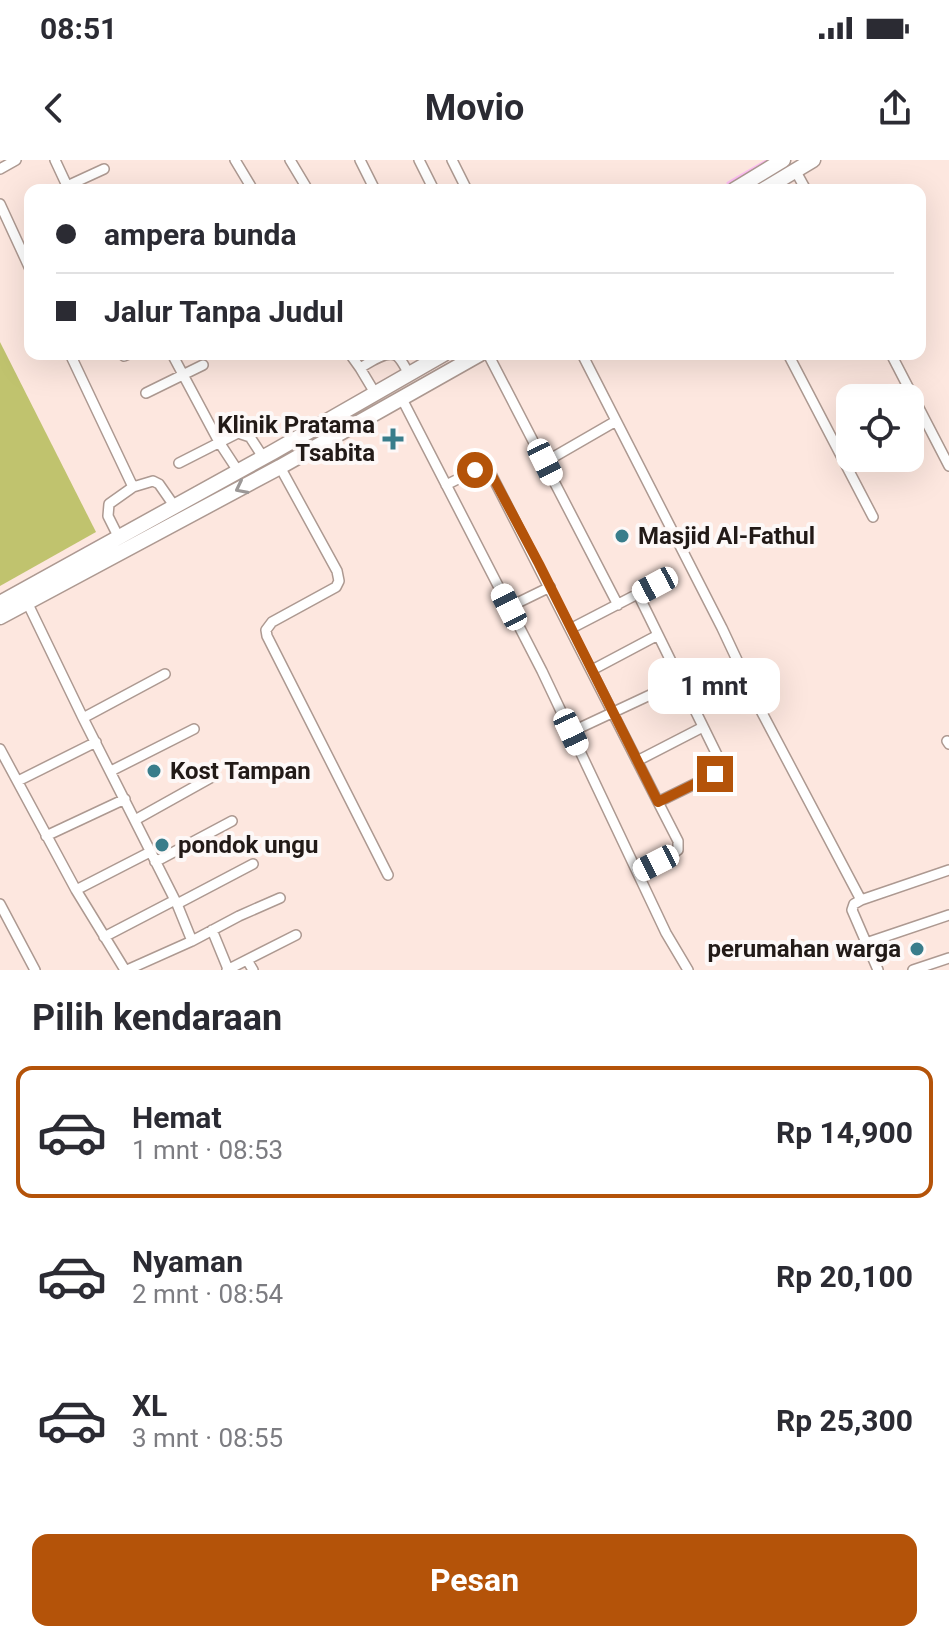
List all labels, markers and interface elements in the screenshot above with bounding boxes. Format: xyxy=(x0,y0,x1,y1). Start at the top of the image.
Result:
text: 08:51 xyxy=(40,11,117,46)
icon: back xyxy=(32,86,76,130)
icon: share xyxy=(873,86,917,130)
text: Movio xyxy=(425,87,524,129)
text: ampera bunda xyxy=(104,217,297,252)
text: Jalur Tanpa Judul xyxy=(104,294,344,329)
map controls xyxy=(836,384,924,472)
button: locate xyxy=(836,384,924,472)
place label: Klinik Pratama Tsabita xyxy=(217,411,375,467)
marker: Klinik Pratama Tsabita xyxy=(382,428,404,450)
car xyxy=(524,435,566,489)
route start xyxy=(457,452,493,488)
one-way arrow xyxy=(235,478,249,493)
place label: Masjid Al-Fathul xyxy=(638,522,815,550)
marker: Masjid Al-Fathul xyxy=(613,527,631,545)
car xyxy=(628,563,682,607)
car xyxy=(487,580,531,634)
callout: 1 mnt xyxy=(649,658,781,714)
text: 1 mnt xyxy=(680,671,748,701)
car xyxy=(550,705,592,759)
route end xyxy=(697,756,733,792)
place label: Kost Tampan xyxy=(170,757,311,785)
marker: Kost Tampan xyxy=(145,762,163,780)
place label: pondok ungu xyxy=(178,831,318,859)
marker: pondok ungu xyxy=(153,836,171,854)
car xyxy=(629,841,683,885)
place label: perumahan warga xyxy=(707,935,901,963)
marker: perumahan warga xyxy=(908,940,926,958)
text: Pilih kendaraan xyxy=(32,997,282,1039)
icon: car xyxy=(36,1096,108,1168)
text: Hemat xyxy=(132,1100,222,1135)
text: Rp 14,900 xyxy=(776,1115,913,1150)
text: 1 mnt · 08:53 xyxy=(132,1135,283,1165)
icon: car xyxy=(36,1240,108,1312)
text: Nyaman xyxy=(132,1244,243,1279)
text: Rp 20,100 xyxy=(776,1259,913,1294)
text: 2 mnt · 08:54 xyxy=(132,1279,283,1309)
icon: car xyxy=(36,1384,108,1456)
text: XL xyxy=(132,1388,167,1423)
text: Rp 25,300 xyxy=(776,1403,913,1438)
text: 3 mnt · 08:55 xyxy=(132,1423,283,1453)
button: Pesan xyxy=(32,1534,917,1626)

